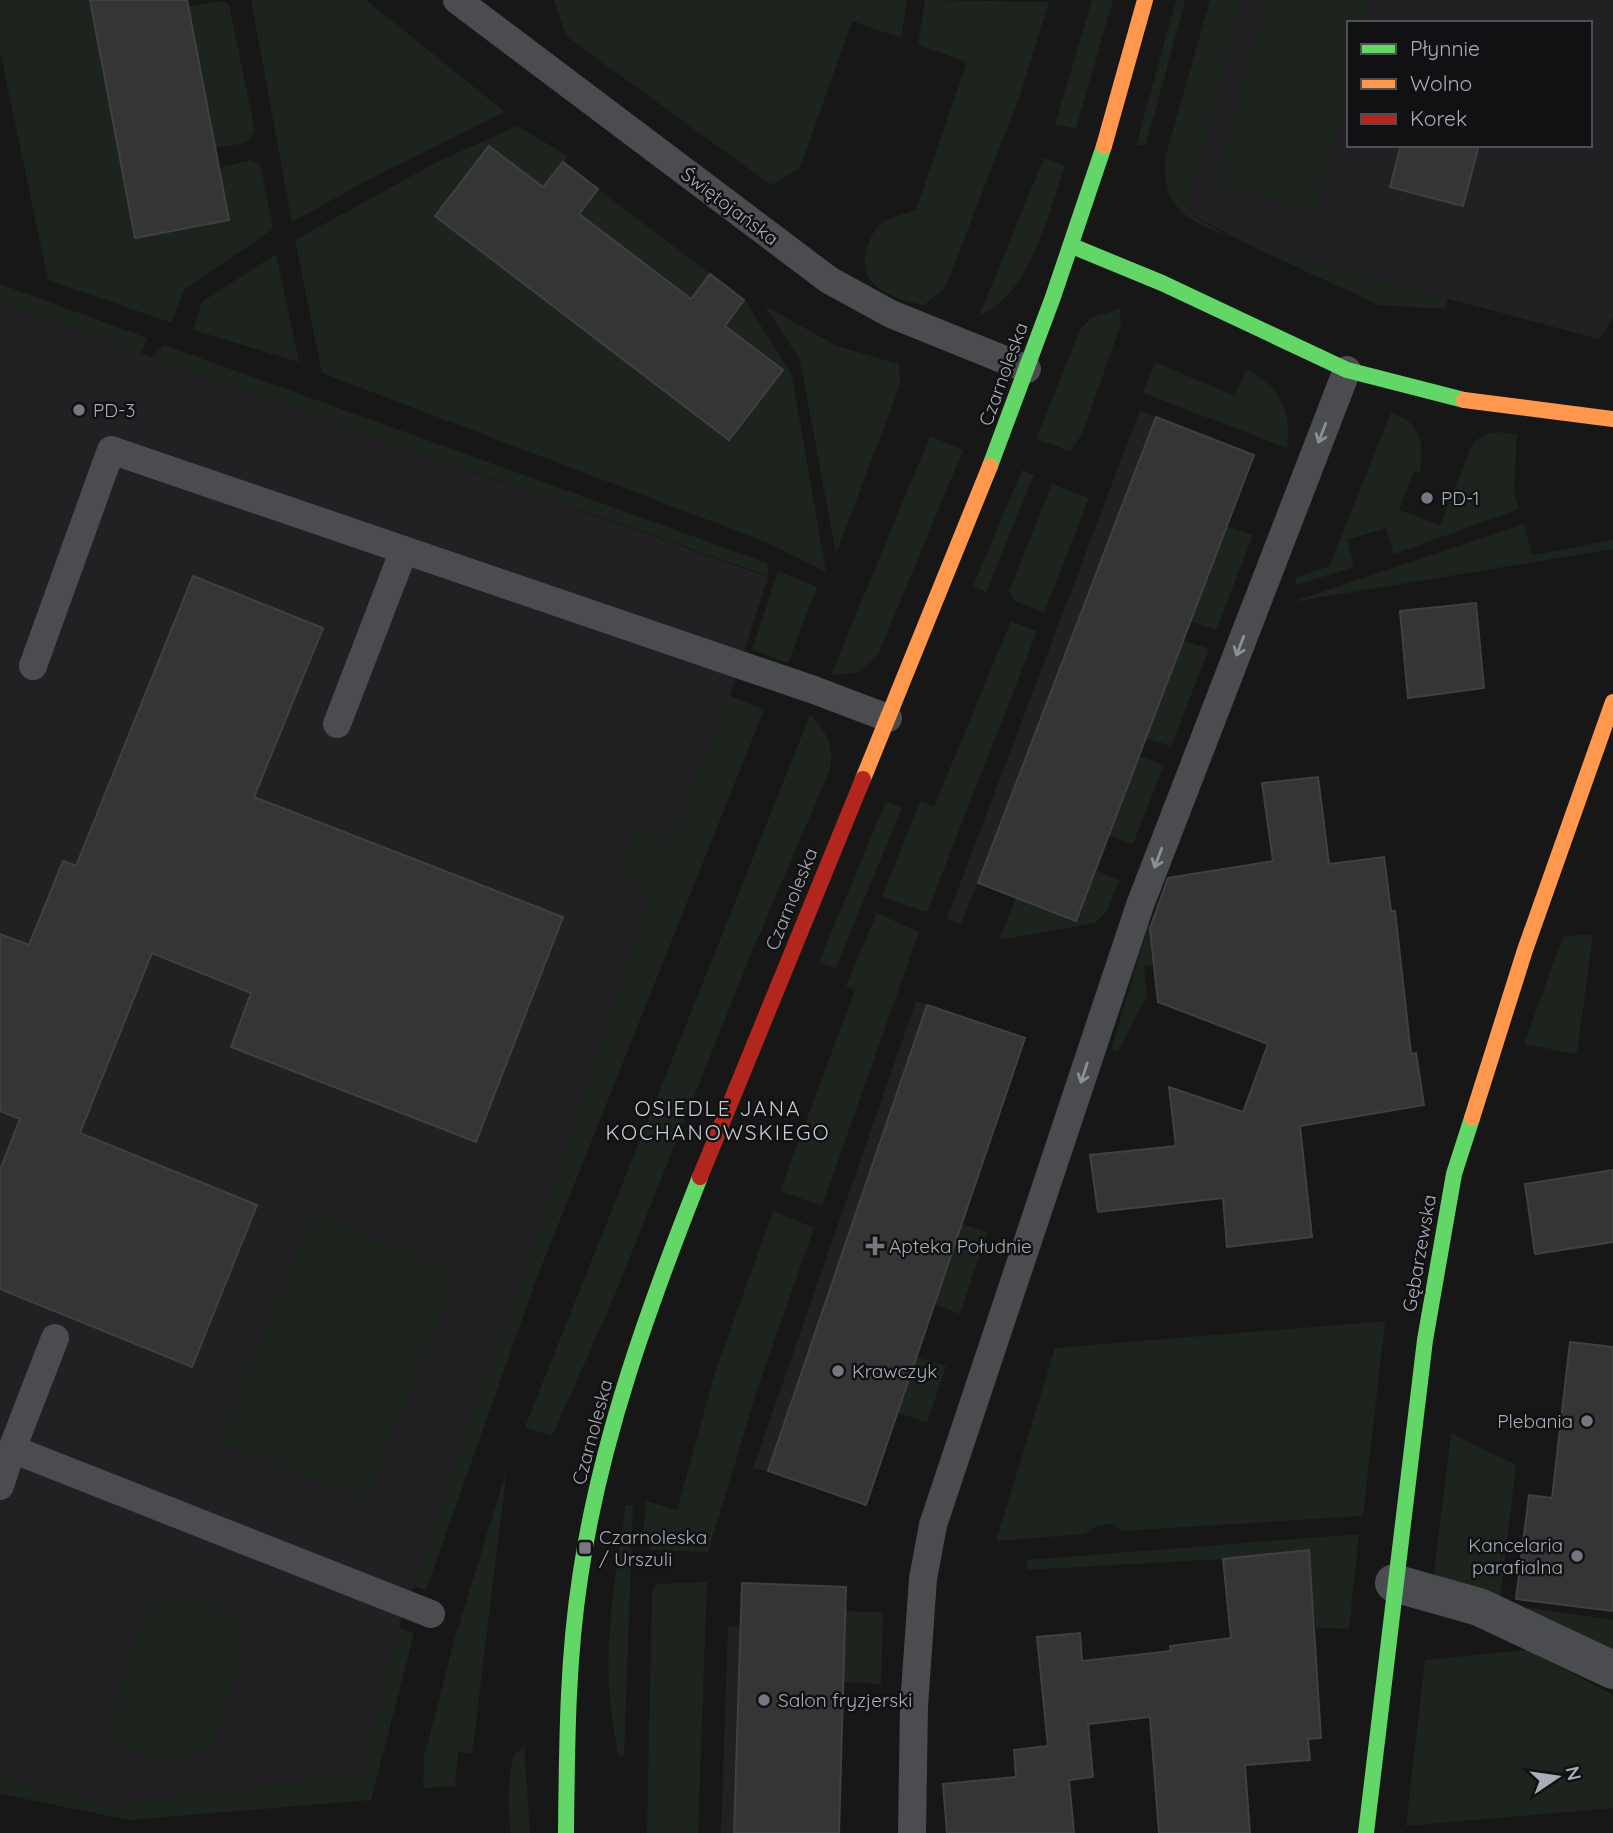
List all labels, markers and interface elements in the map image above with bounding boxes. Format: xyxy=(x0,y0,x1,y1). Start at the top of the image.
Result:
legend xyxy=(1347,21,1592,147)
text: Płynnie xyxy=(1410,35,1480,61)
text: Wolno xyxy=(1410,70,1472,96)
text: Korek xyxy=(1410,105,1467,131)
street label: Świętojańska xyxy=(677,162,783,250)
street label: Czarnoleska xyxy=(973,319,1033,429)
place label: PD-3 xyxy=(93,398,135,422)
marker: PD-3 xyxy=(71,402,87,418)
one-way arrow xyxy=(1315,422,1328,444)
place label: PD-1 xyxy=(1441,486,1480,510)
marker: PD-1 xyxy=(1419,490,1435,506)
one-way arrow xyxy=(1233,634,1245,656)
street label: Czarnoleska xyxy=(760,844,822,954)
one-way arrow xyxy=(1151,846,1164,868)
one-way arrow xyxy=(1077,1061,1089,1083)
district label: OSIEDLE JANA KOCHANOWSKIEGO xyxy=(605,1095,831,1145)
street label: Gębarzewska xyxy=(1397,1192,1441,1314)
place label: Apteka Południe xyxy=(889,1234,1032,1258)
marker: Apteka Południe xyxy=(867,1238,883,1254)
place label: Krawczyk xyxy=(852,1359,937,1383)
marker: Krawczyk xyxy=(830,1363,846,1379)
street label: Czarnoleska xyxy=(566,1377,618,1487)
place label: Plebania xyxy=(1497,1409,1573,1433)
marker: Plebania xyxy=(1579,1413,1595,1429)
place label: Czarnoleska / Urszuli xyxy=(599,1525,707,1571)
place label: Kancelaria parafialna xyxy=(1468,1533,1563,1579)
marker: Czarnoleska / Urszuli xyxy=(577,1540,593,1556)
marker: Kancelaria parafialna xyxy=(1569,1548,1585,1564)
place label: Salon fryzjerski xyxy=(778,1688,912,1712)
marker: Salon fryzjerski xyxy=(756,1692,772,1708)
north arrow xyxy=(1522,1742,1592,1812)
text: N xyxy=(1560,1764,1587,1783)

